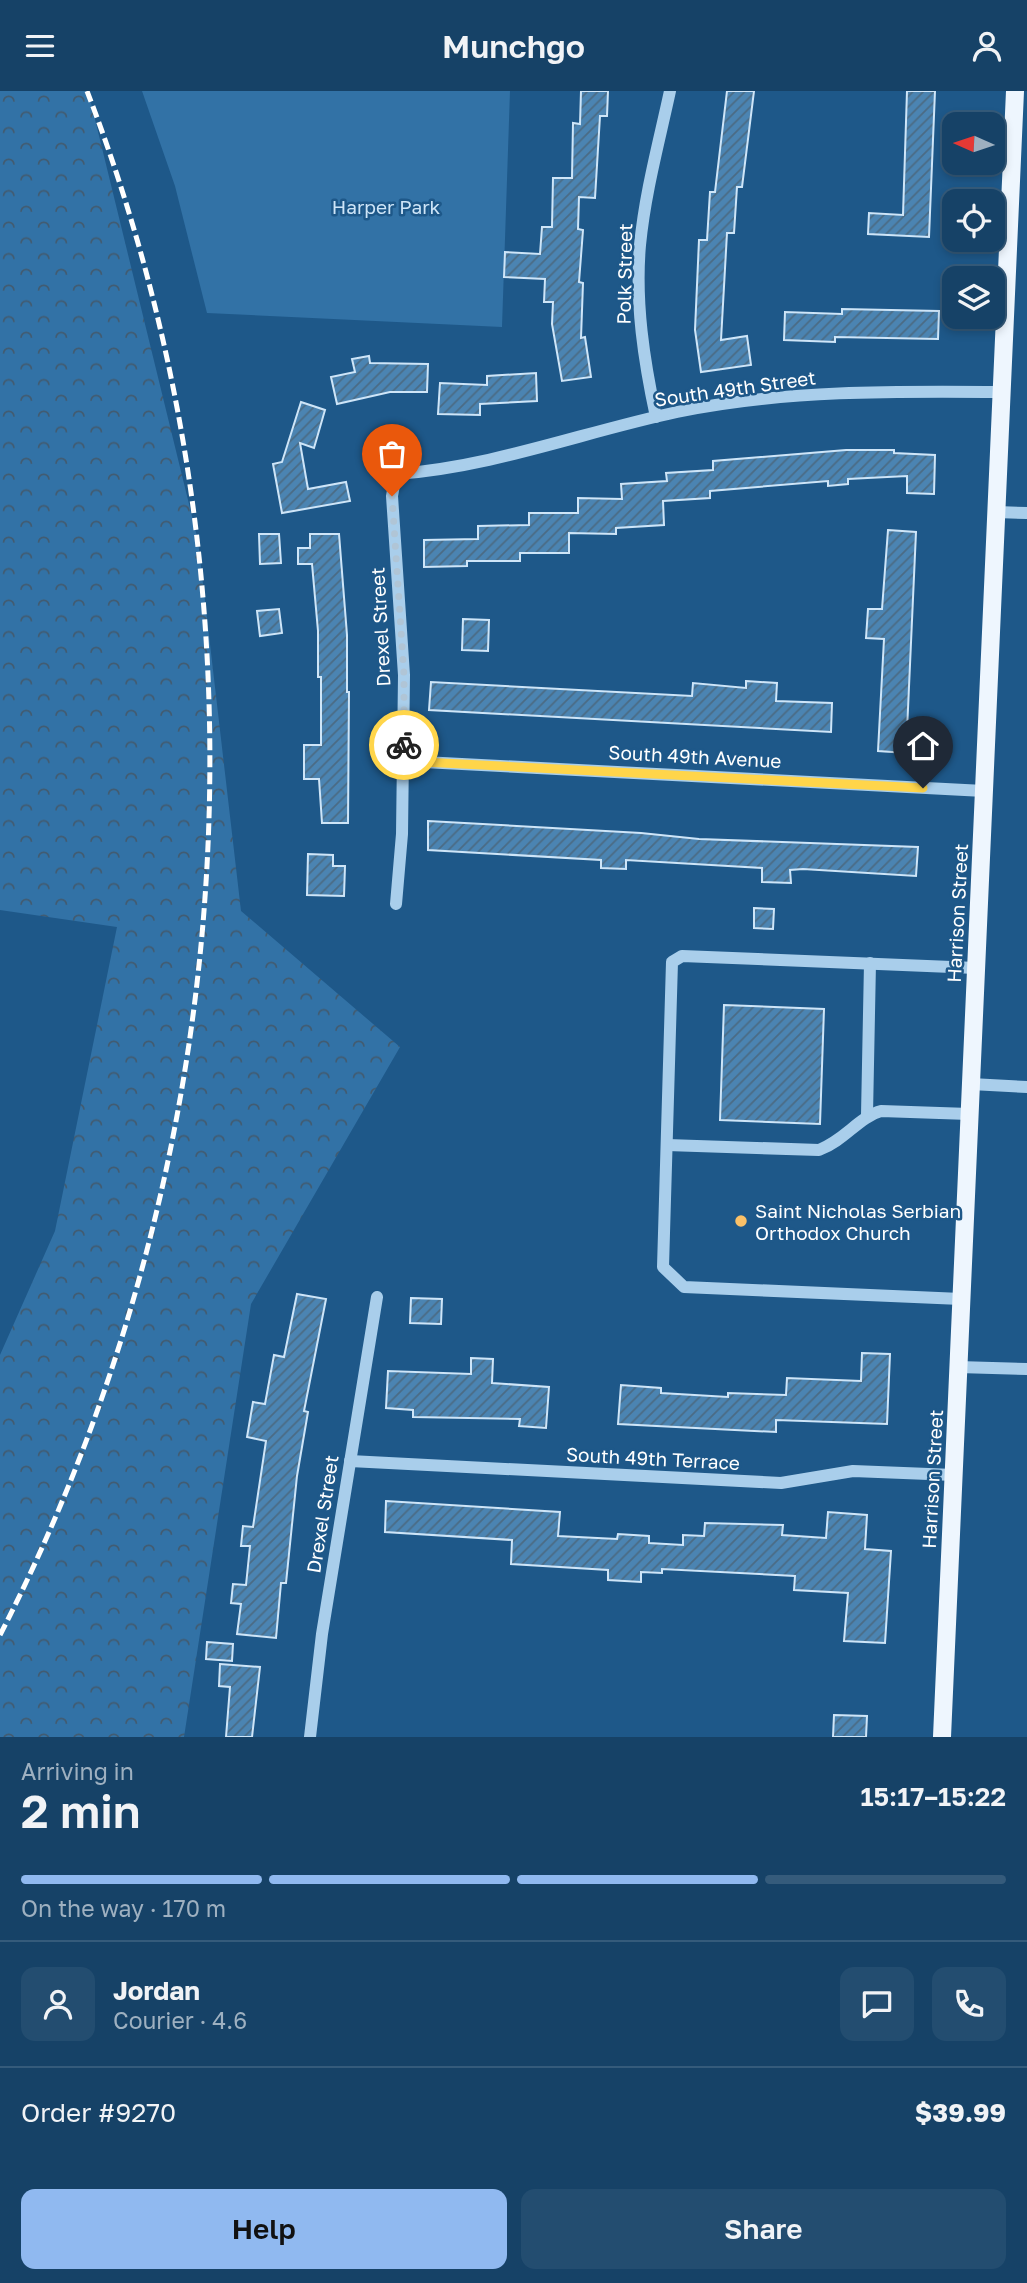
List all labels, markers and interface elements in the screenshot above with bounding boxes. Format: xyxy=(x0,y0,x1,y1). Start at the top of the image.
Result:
icon: menu xyxy=(21,27,59,65)
text: Munchgo xyxy=(442,27,585,65)
icon: person xyxy=(968,27,1006,65)
north arrow xyxy=(942,112,1004,175)
map controls xyxy=(942,112,1005,329)
button: locate xyxy=(942,189,1005,252)
park label: Harper Park xyxy=(332,195,441,218)
street label: Polk Street xyxy=(612,223,636,325)
button: layers xyxy=(942,266,1005,329)
street label: South 49th Street xyxy=(653,365,817,411)
pin xyxy=(362,424,422,496)
icon: bag xyxy=(373,435,411,473)
street label: Drexel Street xyxy=(365,567,395,687)
courier xyxy=(369,710,439,780)
pin xyxy=(893,716,953,788)
icon: bike xyxy=(385,726,423,764)
icon: home xyxy=(904,727,942,765)
street label: South 49th Avenue xyxy=(608,740,782,772)
street label: Harrison Street xyxy=(942,843,972,983)
place label: Saint Nicholas Serbian Orthodox Church xyxy=(755,1199,961,1244)
marker: Saint Nicholas Serbian Orthodox Church xyxy=(733,1213,749,1229)
street label: Harrison Street xyxy=(917,1409,947,1549)
street label: South 49th Terrace xyxy=(565,1442,741,1474)
street label: Drexel Street xyxy=(301,1453,343,1575)
text: Arriving in xyxy=(21,1757,134,1785)
text: 15:17–15:22 xyxy=(860,1781,1006,1812)
text: 2 min xyxy=(21,1783,141,1838)
text: On the way · 170 m xyxy=(21,1894,226,1922)
button: person xyxy=(21,1967,95,2041)
button: chat xyxy=(840,1967,914,2041)
button: phone xyxy=(932,1967,1006,2041)
text: Jordan xyxy=(113,1975,200,2006)
text: Courier · 4.6 xyxy=(113,2006,247,2034)
text: Order #9270 xyxy=(21,2097,176,2128)
text: $39.99 xyxy=(915,2097,1006,2128)
button: Help xyxy=(21,2189,507,2269)
button: Share xyxy=(521,2189,1006,2269)

